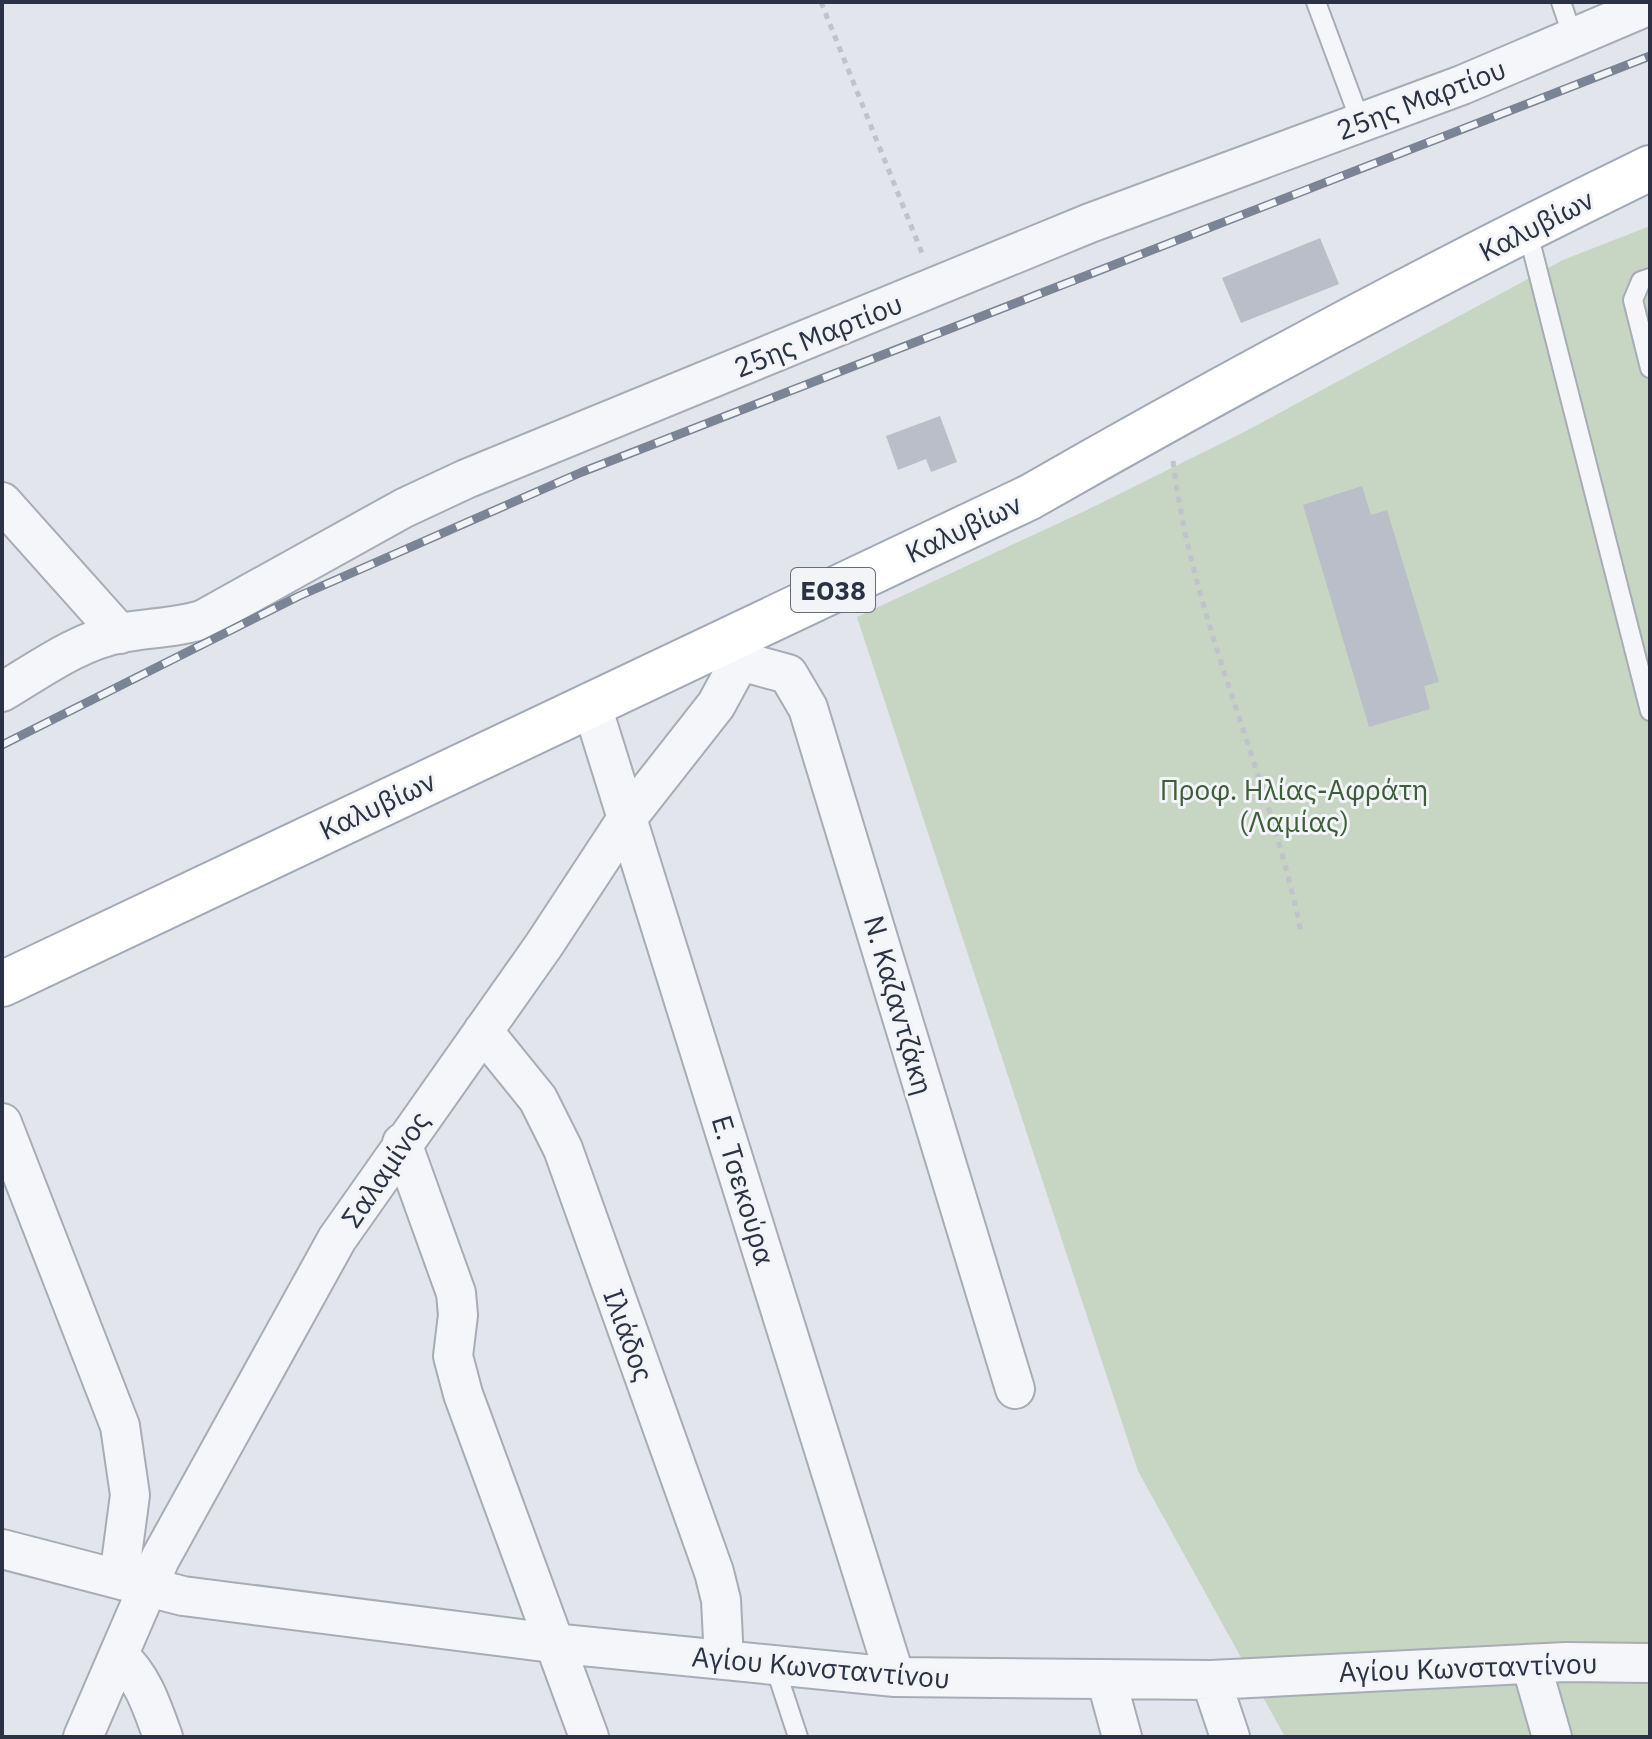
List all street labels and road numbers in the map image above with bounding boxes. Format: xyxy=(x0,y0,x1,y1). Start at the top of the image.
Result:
street label: 25ης Μαρτίου xyxy=(1331,50,1511,148)
street label: Καλυβίων xyxy=(1472,180,1600,270)
street label: 25ης Μαρτίου xyxy=(728,284,908,386)
street label: Καλυβίων xyxy=(899,485,1027,571)
road number: ΕΟ38 xyxy=(791,568,875,612)
street label: Καλυβίων xyxy=(313,762,441,848)
street label: Ν. Καζαντζάκη xyxy=(856,911,942,1099)
street label: Σαλαμίνος xyxy=(333,1104,437,1234)
street label: Ε. Τσεκούρα xyxy=(704,1110,784,1270)
street label: Ιλιάδος xyxy=(595,1284,663,1386)
street label: Αγίου Κωνσταντίνου xyxy=(690,1637,952,1697)
street label: Αγίου Κωνσταντίνου xyxy=(1338,1644,1598,1690)

